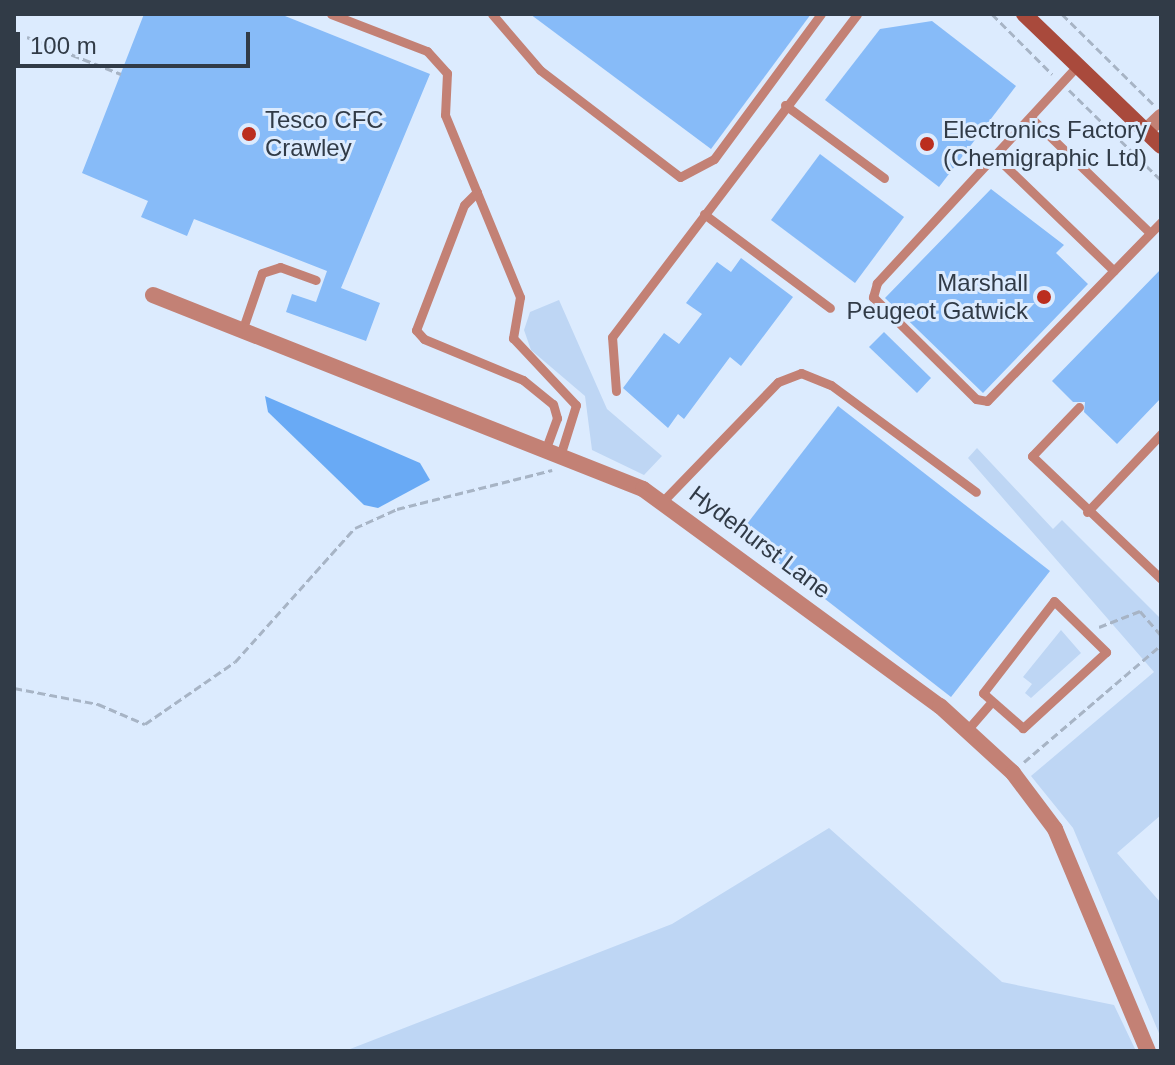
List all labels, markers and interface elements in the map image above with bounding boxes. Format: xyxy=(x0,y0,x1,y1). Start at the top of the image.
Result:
scale bar xyxy=(20,16,254,66)
text: 100 m xyxy=(30,32,97,59)
place label: Tesco CFC Crawley xyxy=(265,106,384,162)
place label: Electronics Factory (Chemigraphic Ltd) xyxy=(943,116,1147,172)
marker: Tesco CFC Crawley xyxy=(240,125,258,143)
marker: Electronics Factory (Chemigraphic Ltd) xyxy=(918,135,936,153)
place label: Marshall Peugeot Gatwick xyxy=(847,269,1028,325)
marker: Marshall Peugeot Gatwick xyxy=(1035,288,1053,306)
street label: Hydehurst Lane xyxy=(684,480,836,604)

